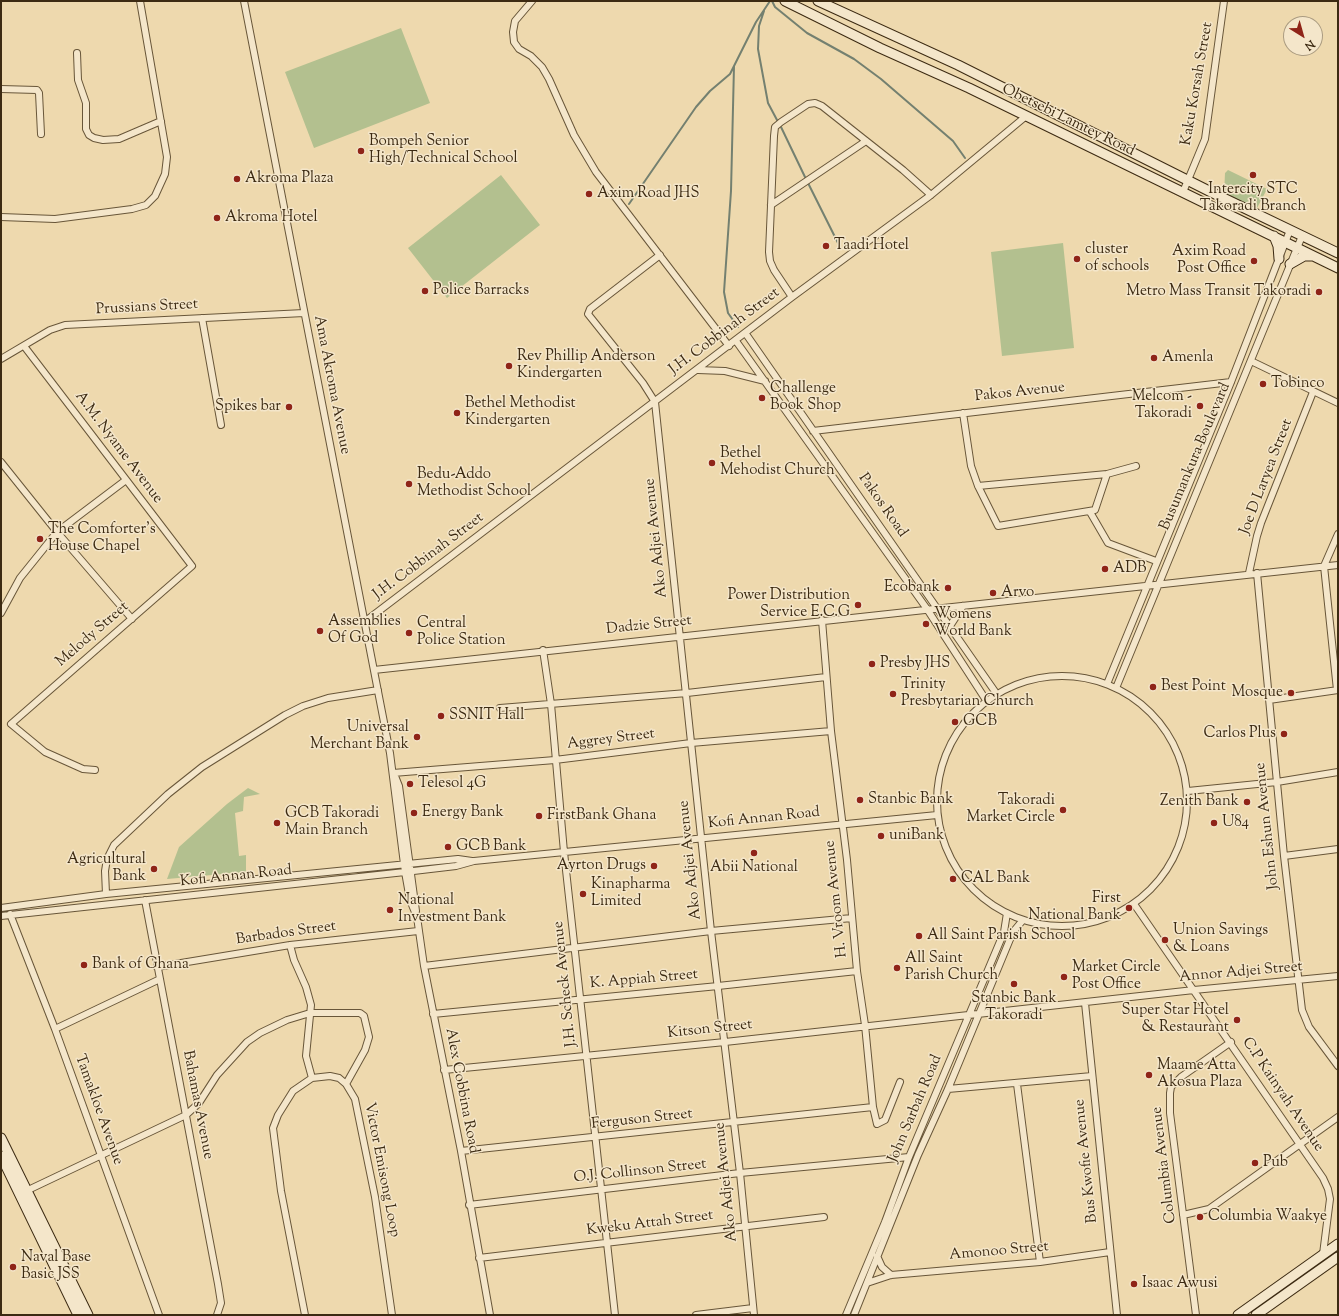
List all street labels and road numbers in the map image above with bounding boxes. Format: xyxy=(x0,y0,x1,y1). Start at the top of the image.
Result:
street label: Kaku Korsah Street xyxy=(1178,21,1218,147)
street label: Obetsebi Lamtey Road xyxy=(998,81,1138,161)
street label: J.H. Cobbinah Street xyxy=(666,285,784,379)
street label: Prussians Street xyxy=(96,296,198,320)
street label: Ama Akroma Avenue xyxy=(309,314,353,456)
street label: Pakos Avenue xyxy=(974,379,1066,407)
street label: Busumankura Boulevard xyxy=(1157,380,1235,534)
street label: A.M. Nyame Avenue xyxy=(70,388,166,508)
street label: Joe D Laryea Street xyxy=(1237,417,1297,537)
street label: Pakos Road xyxy=(853,471,911,541)
street label: Ako Adjei Avenue xyxy=(642,477,672,599)
street label: J.H. Cobbinah Street xyxy=(370,510,488,604)
street label: Melody Street xyxy=(53,599,133,671)
street label: Dadzie Street xyxy=(605,613,693,639)
street label: Aggrey Street xyxy=(566,726,656,754)
street label: John Eshun Avenue xyxy=(1252,762,1284,890)
street label: Ako Adjei Avenue xyxy=(676,799,706,921)
street label: Kofi Annan Road xyxy=(707,804,821,834)
street label: H. Vroom Avenue xyxy=(822,839,852,959)
street label: Kofi Annan Road xyxy=(179,862,293,892)
street label: Barbados Street xyxy=(235,918,337,950)
street label: J.H. Scheck Avenue xyxy=(550,920,582,1048)
street label: Annor Adjei Street xyxy=(1178,959,1304,987)
street label: K. Appiah Street xyxy=(589,966,699,994)
street label: Kitson Street xyxy=(667,1017,753,1043)
street label: Alex Cobbina Road xyxy=(440,1027,482,1155)
street label: C.P Kainyah Avenue xyxy=(1237,1034,1327,1156)
street label: Bahamas Avenue xyxy=(178,1049,216,1161)
street label: Tamakloe Avenue xyxy=(70,1052,126,1168)
street label: John Sarbah Road xyxy=(885,1052,947,1166)
street label: Bus Kwofie Avenue xyxy=(1072,1098,1102,1224)
street label: Victor Emisong Loop xyxy=(359,1101,403,1239)
street label: Ferguson Street xyxy=(591,1106,693,1134)
street label: Columbia Avenue xyxy=(1149,1106,1181,1224)
street label: Ako Adjei Avenue xyxy=(712,1121,742,1243)
street label: O.J. Collinson Street xyxy=(573,1156,707,1188)
street label: Kweku Attah Street xyxy=(586,1207,714,1241)
street label: Amonoo Street xyxy=(949,1239,1049,1265)

